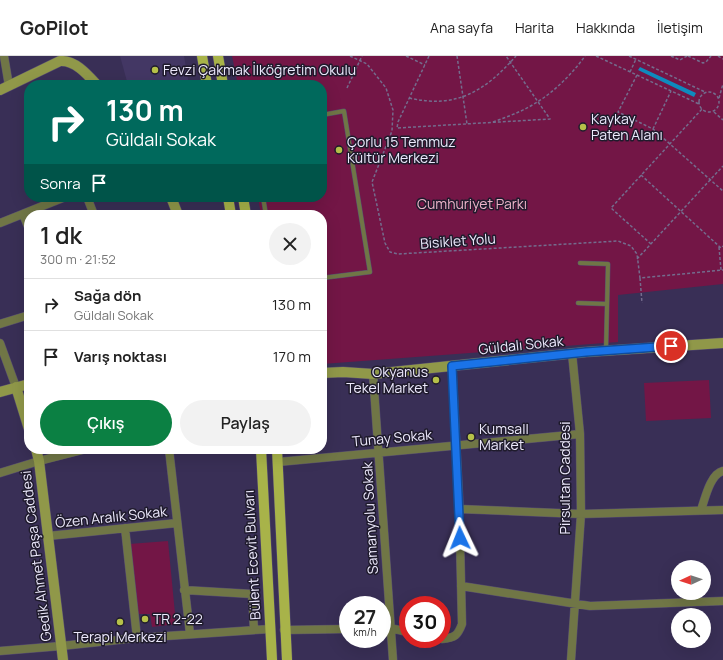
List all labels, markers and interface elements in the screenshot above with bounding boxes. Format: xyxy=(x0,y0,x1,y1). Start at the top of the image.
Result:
text: GoPilot xyxy=(20,15,88,41)
text: Ana sayfa xyxy=(430,18,493,37)
text: Harita xyxy=(515,18,554,37)
text: Hakkında xyxy=(576,18,635,37)
text: İletişim xyxy=(657,18,703,37)
place label: Fevzi Çakmak İlköğretim Okulu xyxy=(163,60,356,79)
marker: Fevzi Çakmak İlköğretim Okulu xyxy=(150,65,160,75)
text: 130 m xyxy=(106,91,184,129)
icon: right xyxy=(40,96,92,148)
place label: Kaykay Paten Alanı xyxy=(591,109,663,144)
marker: Kaykay Paten Alanı xyxy=(578,122,588,132)
text: Güldalı Sokak xyxy=(106,127,216,151)
place label: Çorlu 15 Temmuz Kültür Merkezi xyxy=(347,132,456,167)
marker: Çorlu 15 Temmuz Kültür Merkezi xyxy=(334,145,344,155)
icon: arrive xyxy=(88,172,110,194)
text: Sonra xyxy=(40,173,80,194)
park label: Cumhuriyet Parkı xyxy=(417,194,527,213)
text: 1 dk xyxy=(40,218,82,251)
button: close xyxy=(269,223,311,265)
street label: Bisiklet Yolu xyxy=(419,228,496,253)
text: 300 m · 21:52 xyxy=(40,250,116,268)
text: Sağa dön xyxy=(74,285,141,306)
icon: right xyxy=(40,294,62,316)
text: 130 m xyxy=(272,294,311,315)
text: Güldalı Sokak xyxy=(74,306,153,324)
pin xyxy=(654,329,688,363)
street label: Güldalı Sokak xyxy=(477,330,565,358)
icon: arrive xyxy=(660,335,682,357)
icon: arrive xyxy=(40,346,62,368)
text: Varış noktası xyxy=(74,346,167,367)
text: 170 m xyxy=(273,346,311,367)
place label: Okyanus Tekel Market xyxy=(346,362,428,397)
marker: Okyanus Tekel Market xyxy=(431,375,441,385)
button: Çıkış xyxy=(40,400,172,446)
button: Paylaş xyxy=(180,400,311,446)
place label: Kumsall Market xyxy=(479,419,529,454)
street label: Pirsultan Caddesi xyxy=(555,421,574,535)
street label: Tunay Sokak xyxy=(351,424,434,450)
marker: Kumsall Market xyxy=(466,432,476,442)
street label: Samanyolu Sokak xyxy=(357,460,382,575)
street label: Gedik Ahmet Paşa Caddesi xyxy=(16,470,55,643)
street label: Bülent Ecevit Bulvarı xyxy=(239,490,264,620)
street label: Özen Aralık Sokak xyxy=(54,501,169,532)
position arrow xyxy=(439,517,481,559)
north arrow xyxy=(671,560,711,600)
map controls xyxy=(671,560,711,648)
speed limit sign: 30 xyxy=(399,596,451,648)
text: 27 xyxy=(354,603,376,630)
button: search xyxy=(671,608,711,648)
place label: TR 2-22 xyxy=(153,609,203,628)
marker: TR 2-22 xyxy=(140,614,150,624)
marker: Terapi Merkezi xyxy=(115,617,125,627)
text: km/h xyxy=(353,625,377,639)
place label: Terapi Merkezi xyxy=(74,627,166,646)

